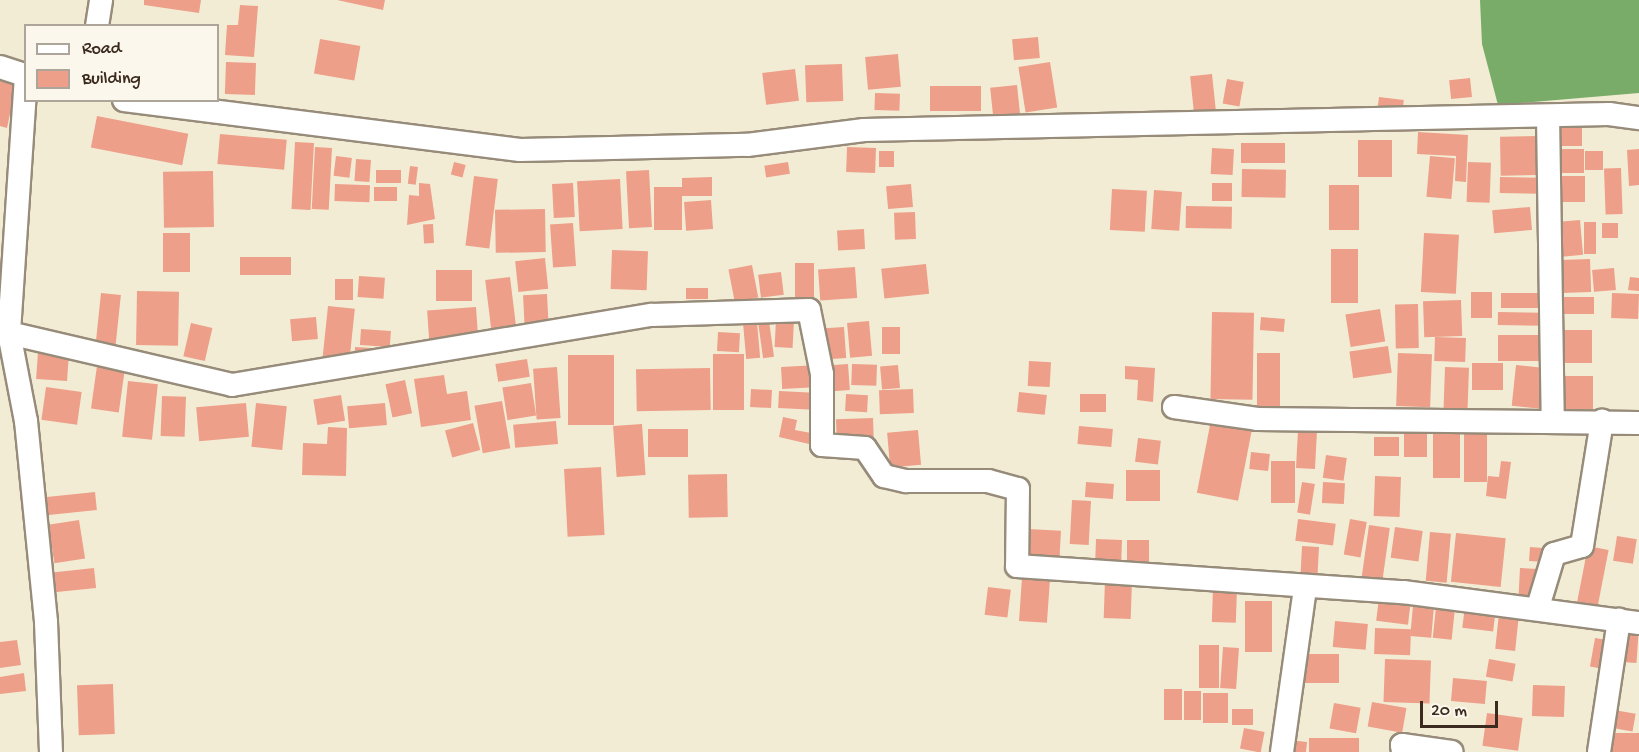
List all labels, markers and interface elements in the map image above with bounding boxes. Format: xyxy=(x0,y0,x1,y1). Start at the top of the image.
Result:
legend xyxy=(24,24,219,102)
text: Road xyxy=(82,39,121,60)
text: Building xyxy=(82,69,141,90)
scale bar xyxy=(1423,689,1501,727)
text: 20 m xyxy=(1431,701,1467,722)

